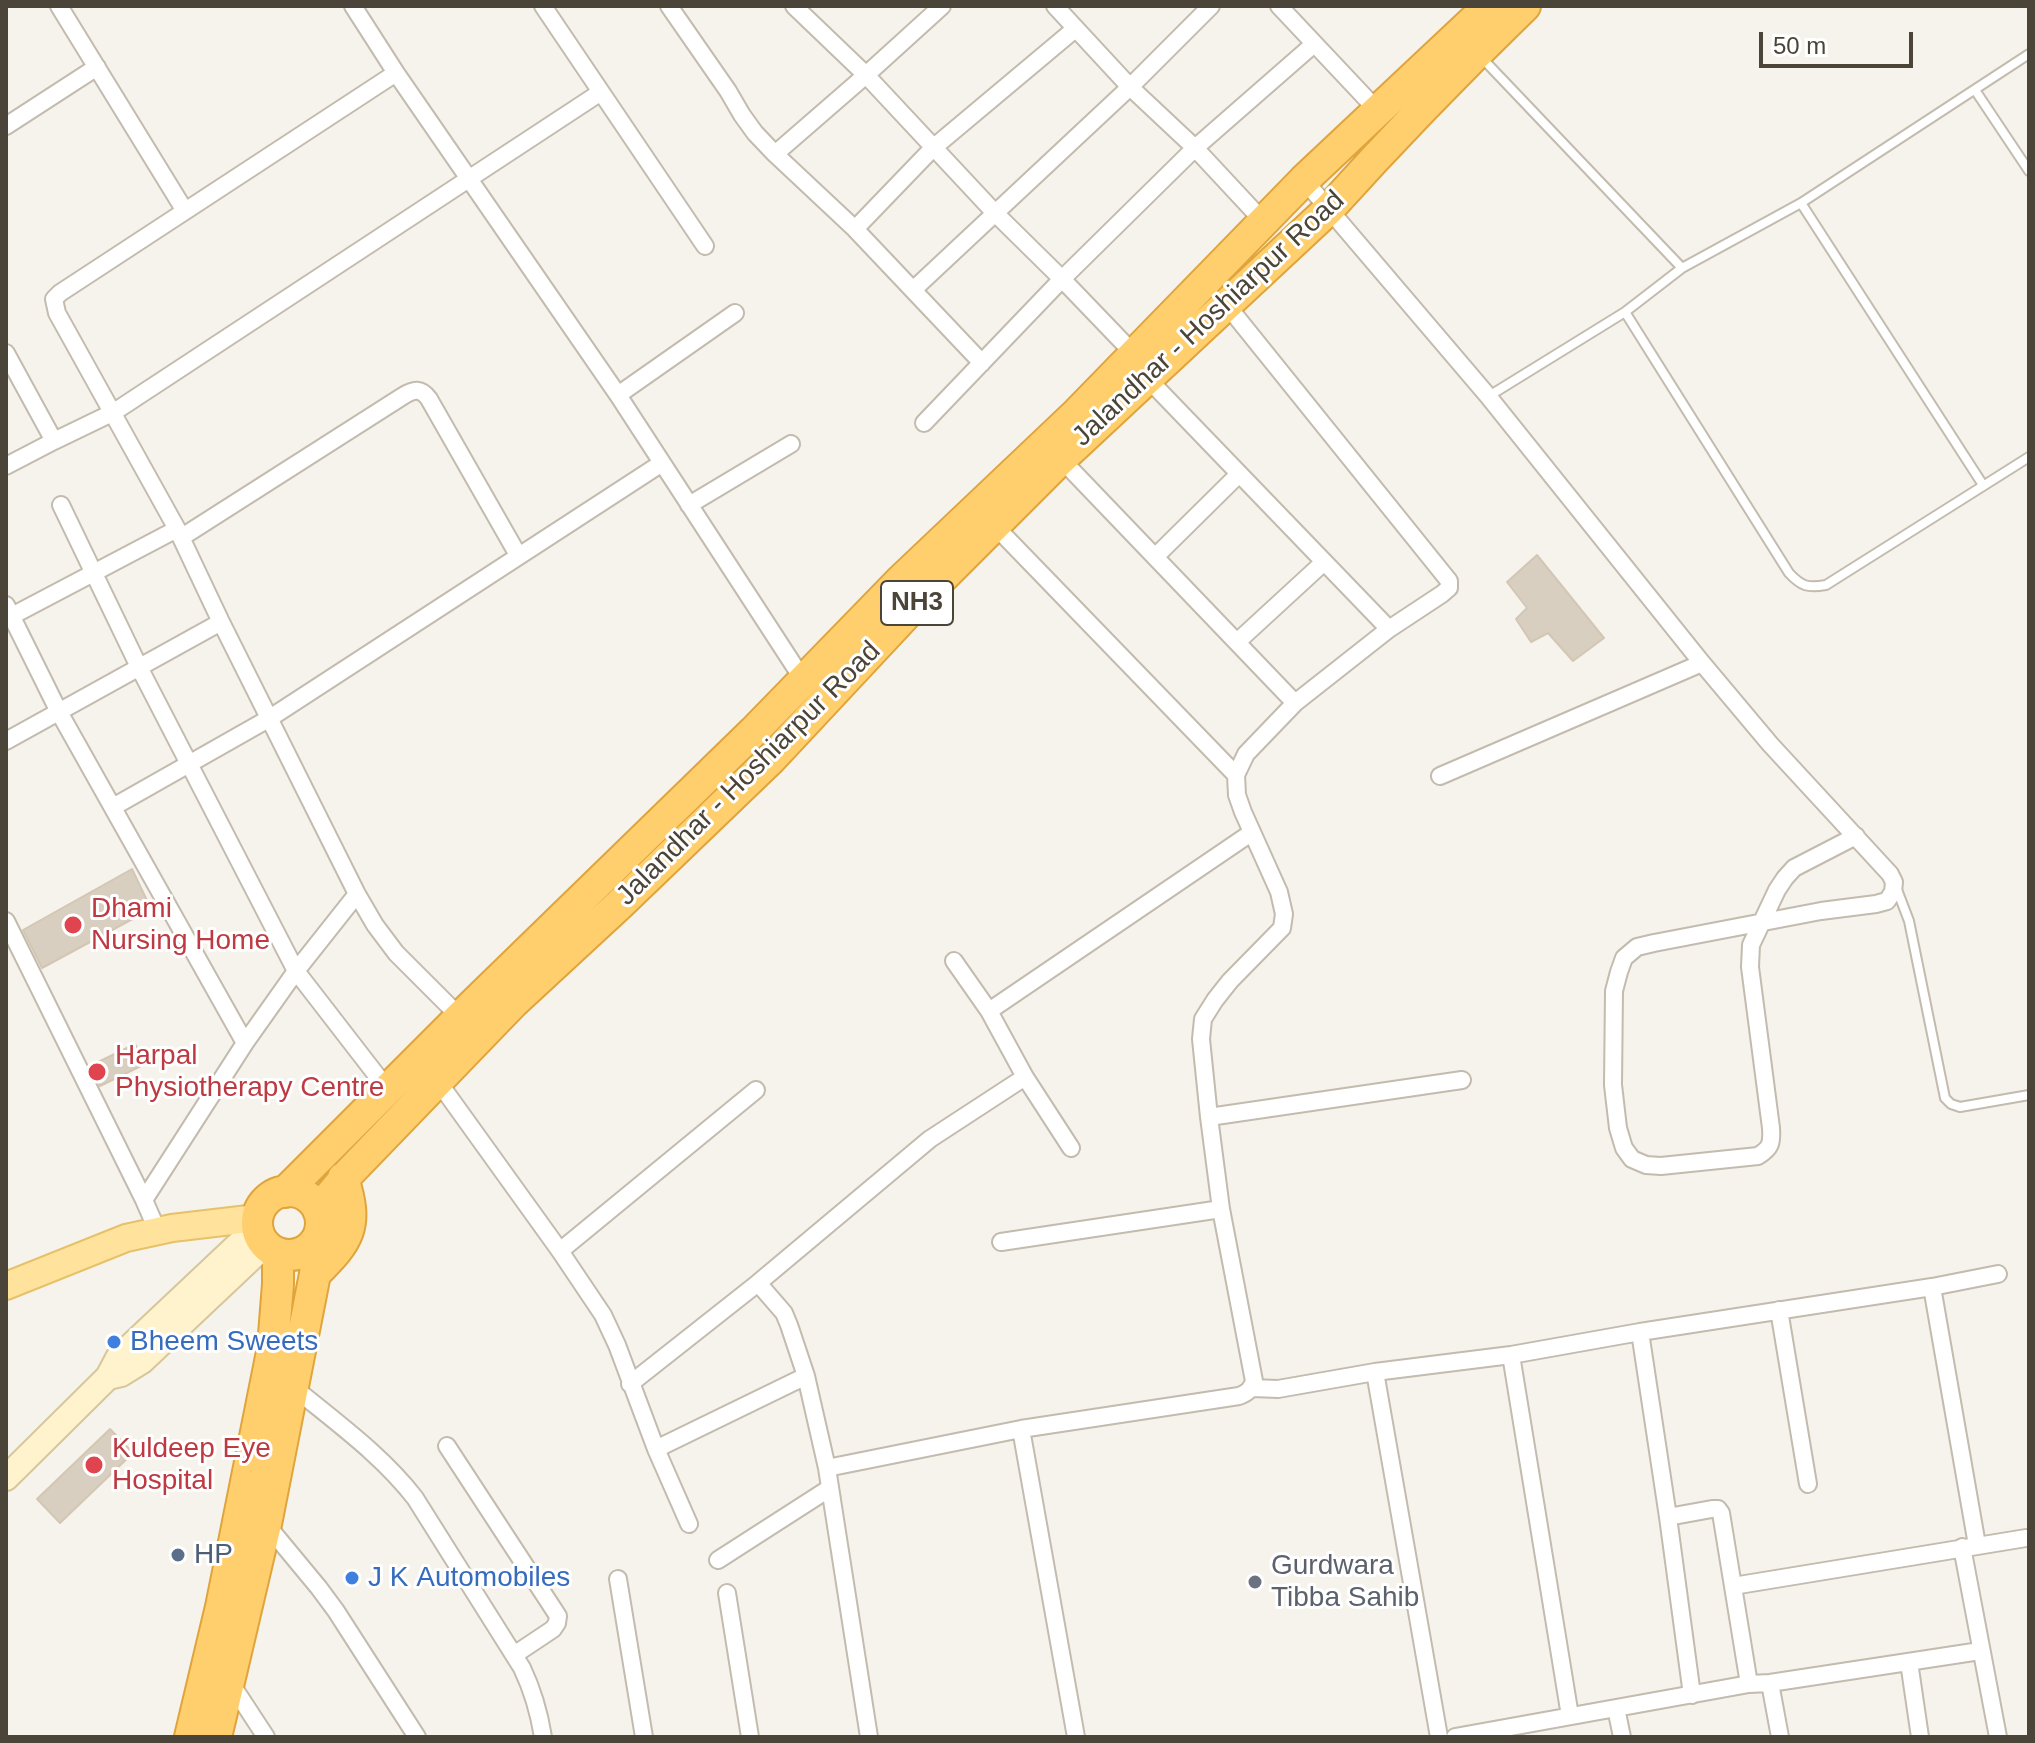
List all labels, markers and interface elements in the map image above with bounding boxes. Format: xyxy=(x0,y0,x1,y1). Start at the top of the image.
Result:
scale bar xyxy=(1763,16,1917,66)
text: 50 m xyxy=(1773,32,1826,59)
street label: Jalandhar - Hoshiarpur Road xyxy=(1066,184,1352,454)
road number: NH3 xyxy=(881,581,953,625)
street label: Jalandhar - Hoshiarpur Road xyxy=(610,635,888,913)
place label: Dhami Nursing Home xyxy=(91,892,270,958)
marker: Dhami Nursing Home xyxy=(62,914,84,936)
place label: Harpal Physiotherapy Centre xyxy=(115,1039,384,1105)
marker: Harpal Physiotherapy Centre xyxy=(86,1061,108,1083)
place label: Bheem Sweets xyxy=(130,1325,318,1359)
marker: Bheem Sweets xyxy=(105,1333,123,1351)
place label: Kuldeep Eye Hospital xyxy=(112,1432,271,1498)
marker: Kuldeep Eye Hospital xyxy=(83,1454,105,1476)
place label: HP xyxy=(194,1538,233,1572)
marker: HP xyxy=(169,1546,187,1564)
place label: Gurdwara Tibba Sahib xyxy=(1271,1549,1419,1615)
place label: J K Automobiles xyxy=(368,1561,570,1595)
marker: J K Automobiles xyxy=(343,1569,361,1587)
marker: Gurdwara Tibba Sahib xyxy=(1246,1573,1264,1591)

